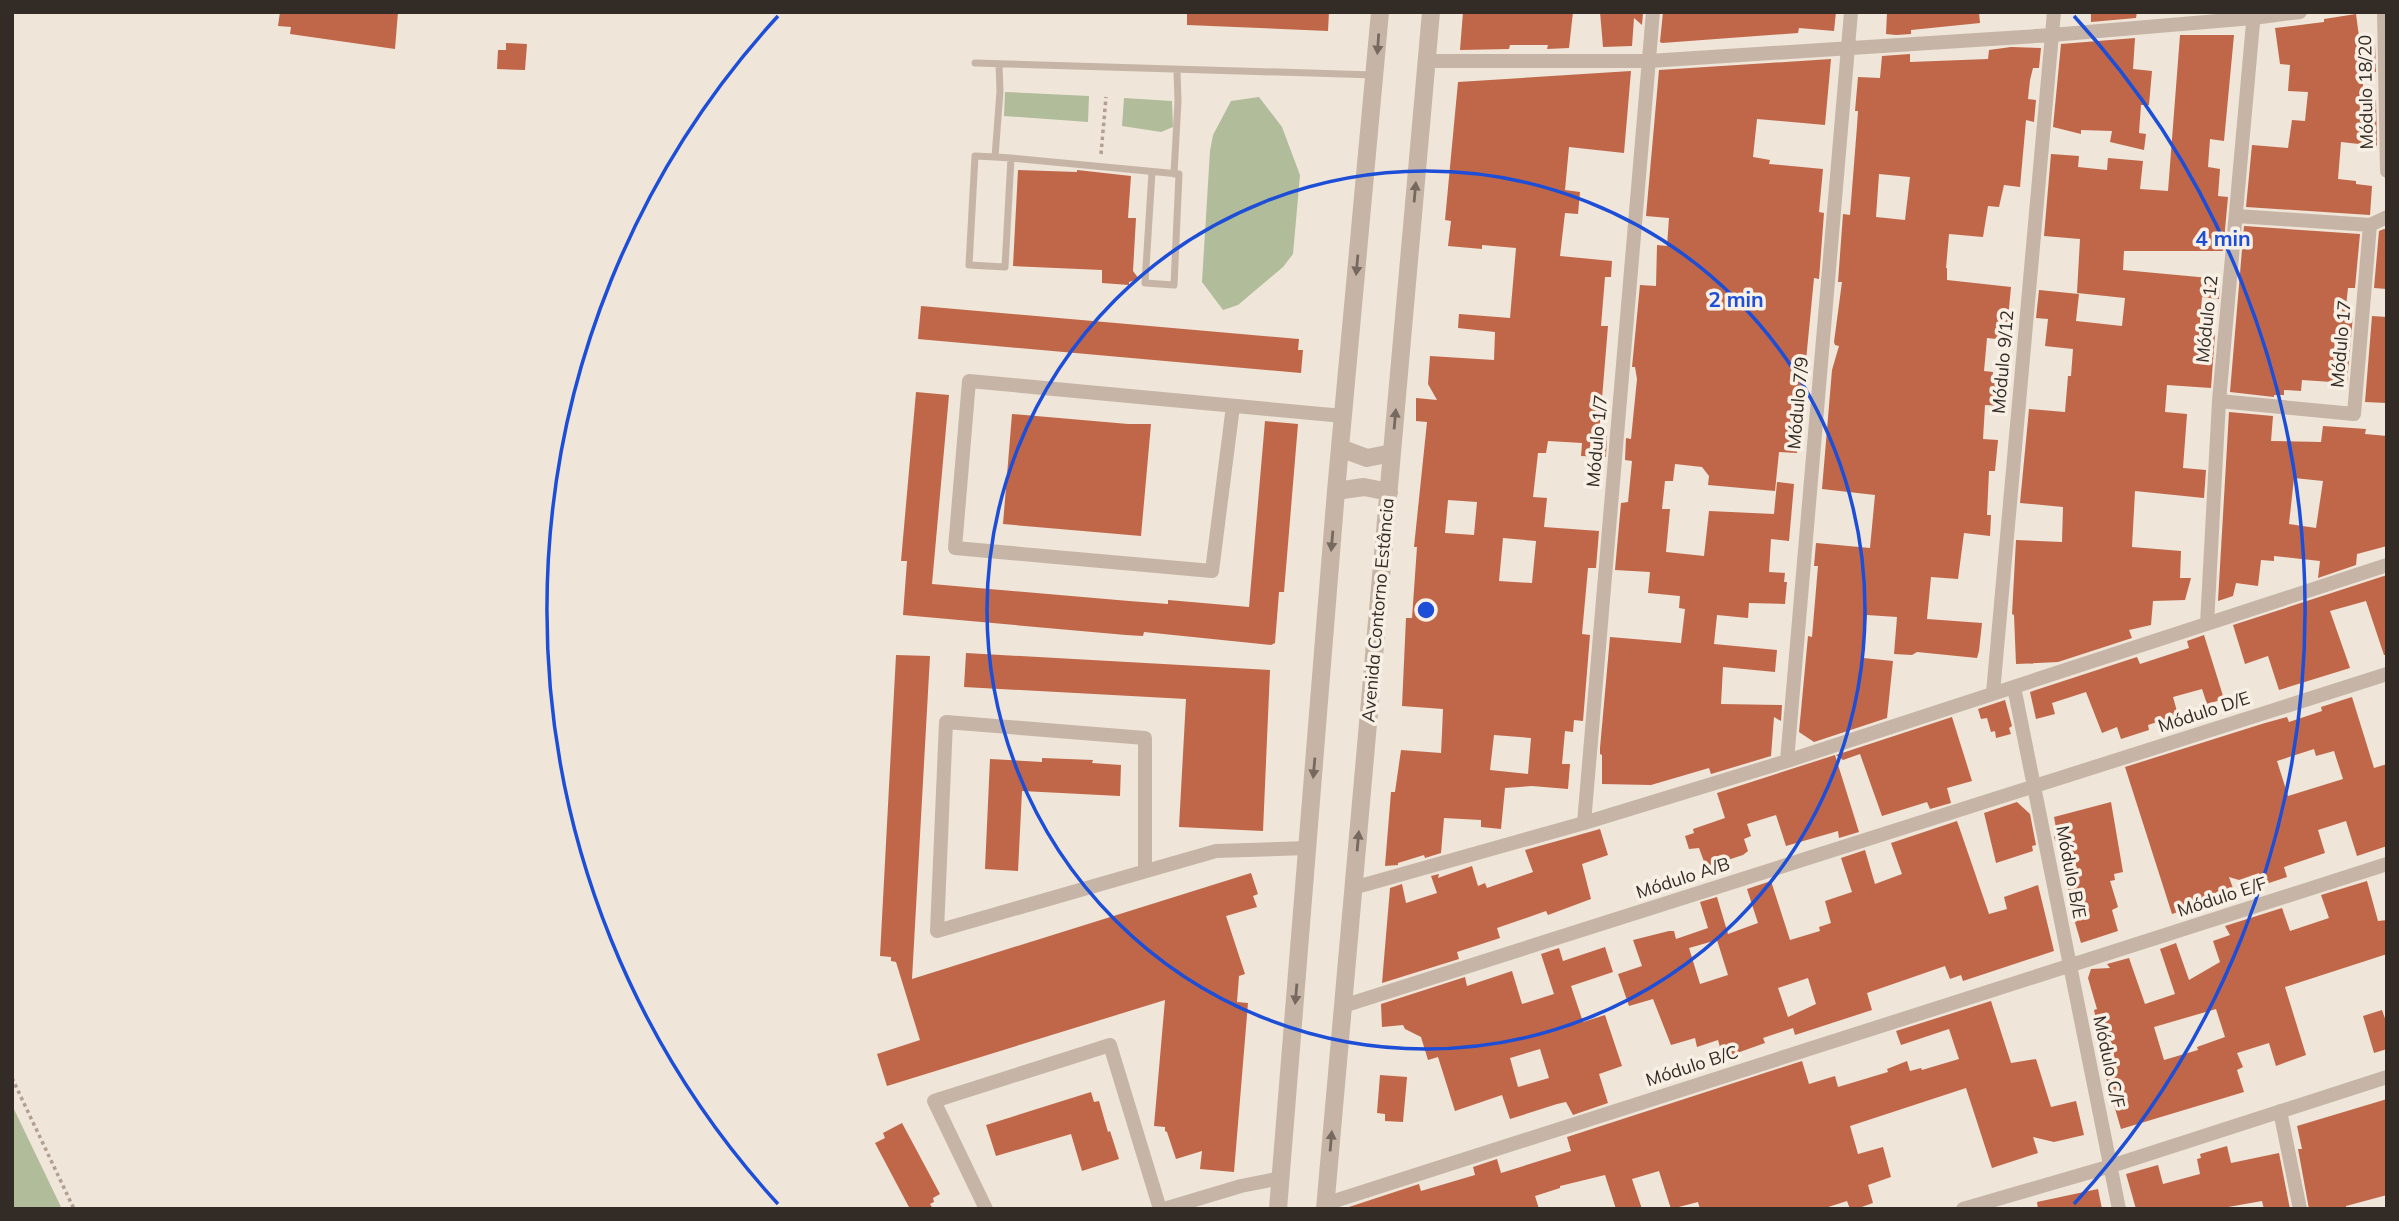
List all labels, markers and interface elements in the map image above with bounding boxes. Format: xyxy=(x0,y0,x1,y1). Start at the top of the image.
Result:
one-way arrow xyxy=(1372,33,1383,55)
street label: Módulo 18/20 xyxy=(2353,35,2378,149)
one-way arrow xyxy=(1410,181,1421,203)
text: 4 min xyxy=(2195,225,2251,251)
one-way arrow xyxy=(1351,255,1362,277)
street label: Módulo 12 xyxy=(2190,274,2223,364)
text: 2 min xyxy=(1708,286,1764,312)
street label: Módulo 17 xyxy=(2325,299,2356,389)
street label: Módulo 9/12 xyxy=(1987,309,2018,415)
street label: Módulo 7/9 xyxy=(1782,356,1813,450)
street label: Módulo 1/7 xyxy=(1581,394,1612,488)
one-way arrow xyxy=(1390,408,1401,430)
street label: Avenida Contorno Estância xyxy=(1356,497,1399,723)
one-way arrow xyxy=(1326,530,1337,552)
centre of rings xyxy=(1414,598,1438,622)
street label: Módulo D/E xyxy=(2155,686,2253,737)
one-way arrow xyxy=(1308,757,1319,779)
street label: Módulo B/E xyxy=(2051,824,2092,920)
one-way arrow xyxy=(1352,830,1363,852)
street label: Módulo A/B xyxy=(1633,852,1733,903)
street label: Módulo E/F xyxy=(2174,871,2269,922)
one-way arrow xyxy=(1290,983,1301,1005)
street label: Módulo C/F xyxy=(2088,1013,2131,1110)
street label: Módulo B/C xyxy=(1643,1040,1741,1091)
one-way arrow xyxy=(1326,1130,1337,1152)

